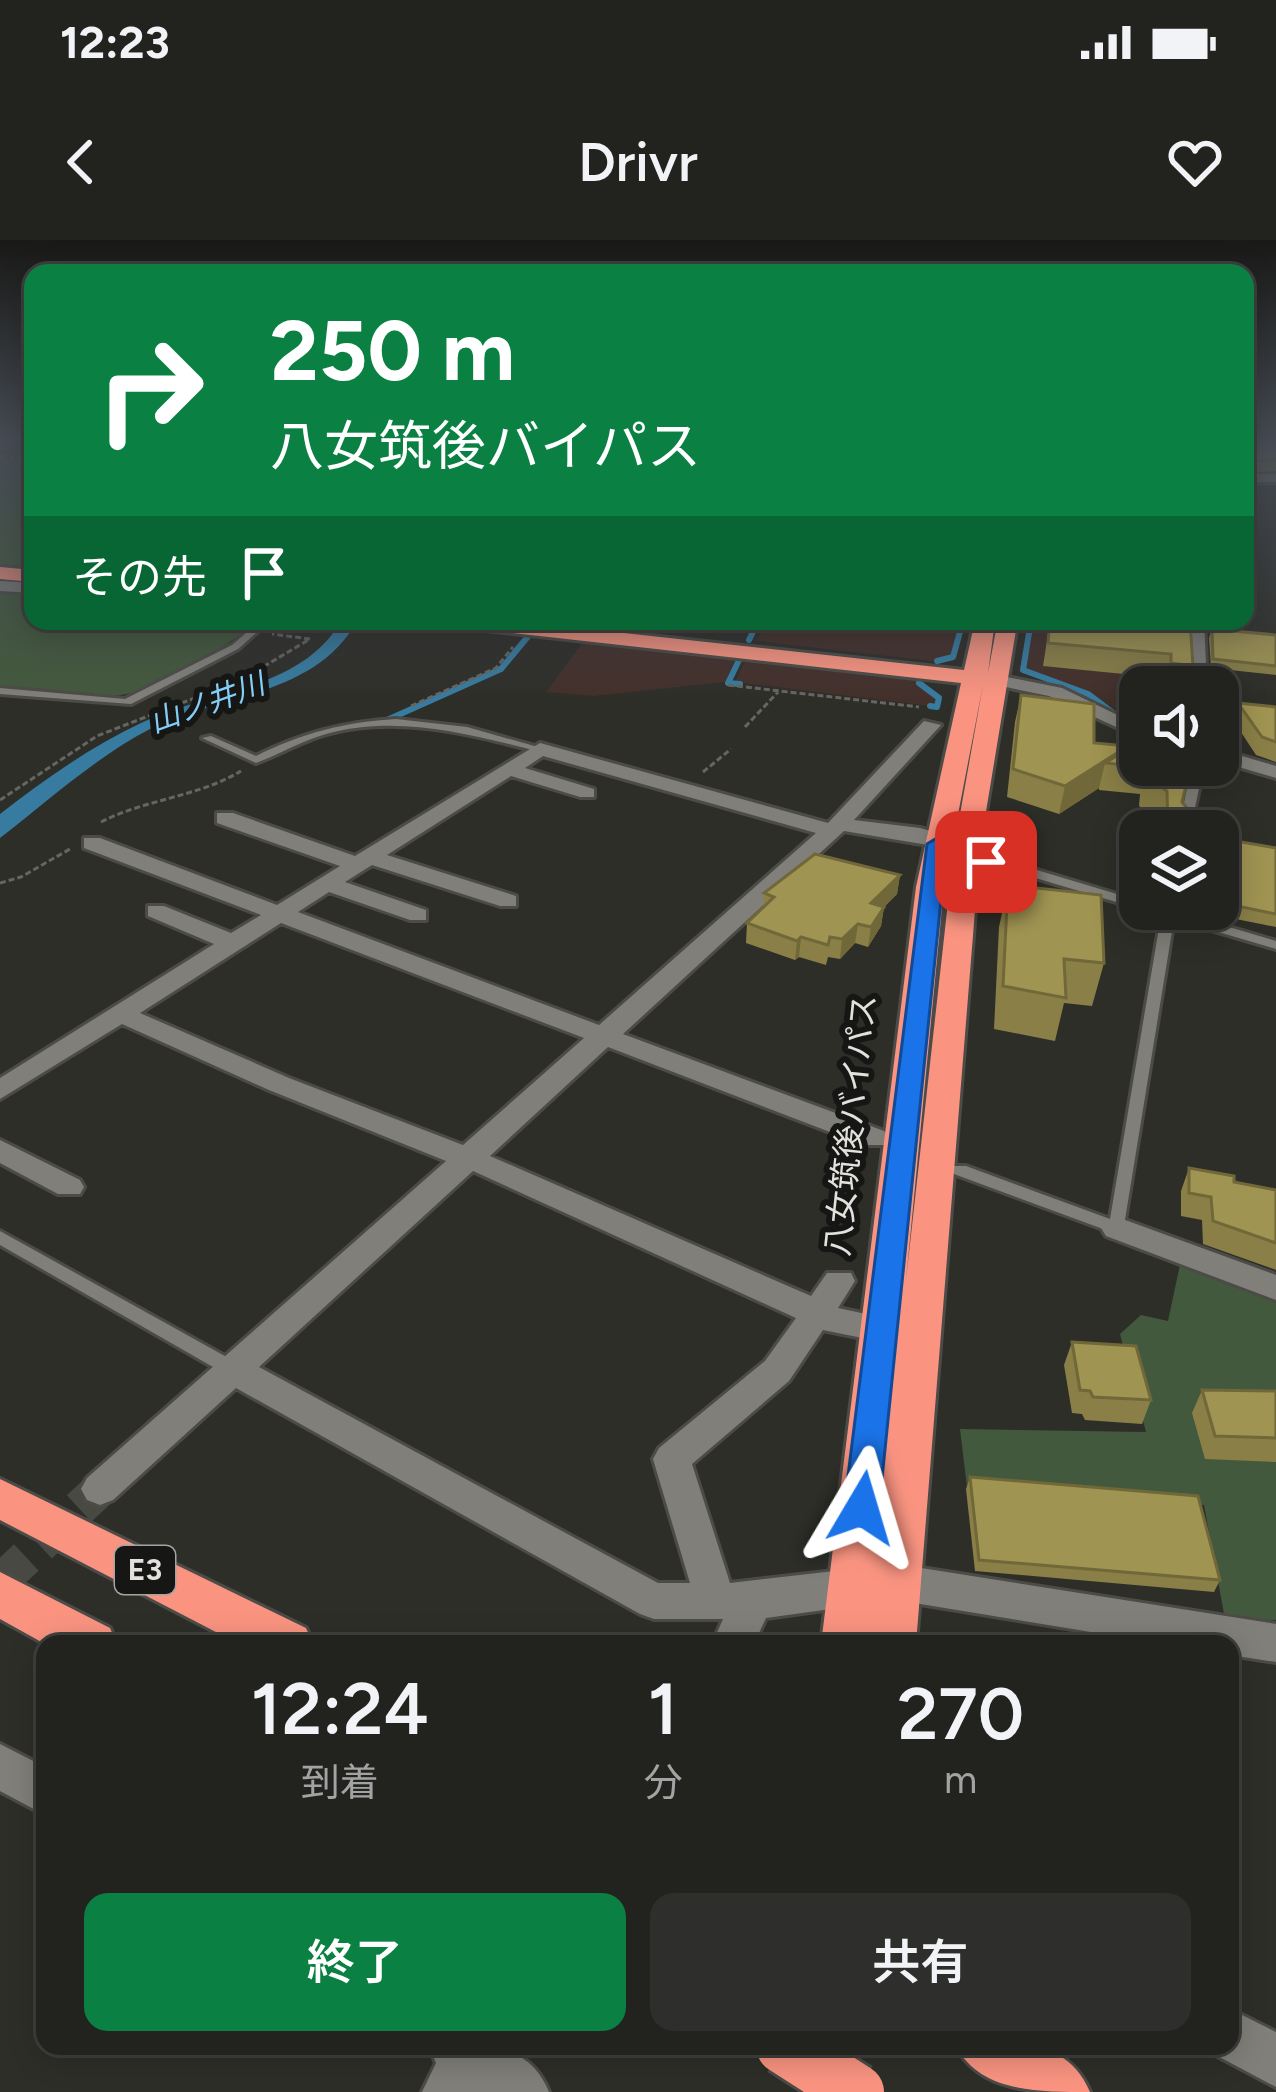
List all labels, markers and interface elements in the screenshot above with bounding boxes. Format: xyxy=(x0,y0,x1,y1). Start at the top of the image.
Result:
text: 12:23 xyxy=(60,15,170,69)
icon: back xyxy=(48,129,114,195)
icon: heart xyxy=(1162,129,1228,195)
text: Drivr xyxy=(578,130,698,195)
text: 250 m xyxy=(270,300,515,401)
icon: right xyxy=(72,312,228,468)
text: 八女筑後バイパス xyxy=(270,414,701,479)
icon: arrive xyxy=(231,540,297,606)
text: その先 xyxy=(72,550,207,604)
water label: 山ノ井川 xyxy=(144,664,272,740)
map controls xyxy=(1119,666,1239,930)
button: sound xyxy=(1119,666,1239,786)
button: layers xyxy=(1119,810,1239,930)
pin xyxy=(935,811,1037,913)
icon: arrive xyxy=(953,829,1019,895)
street label: 八女筑後バイパス xyxy=(817,992,884,1258)
position arrow xyxy=(799,1445,925,1571)
road number: E3 xyxy=(115,1546,175,1594)
text: 12:24 xyxy=(251,1666,429,1752)
text: 1 xyxy=(648,1666,678,1752)
text: 270 xyxy=(897,1671,1024,1757)
text: m xyxy=(944,1756,977,1803)
text: 到着 xyxy=(301,1759,379,1806)
text: 分 xyxy=(643,1759,682,1806)
button: 終了 xyxy=(84,1893,626,2031)
button: 共有 xyxy=(650,1893,1191,2031)

